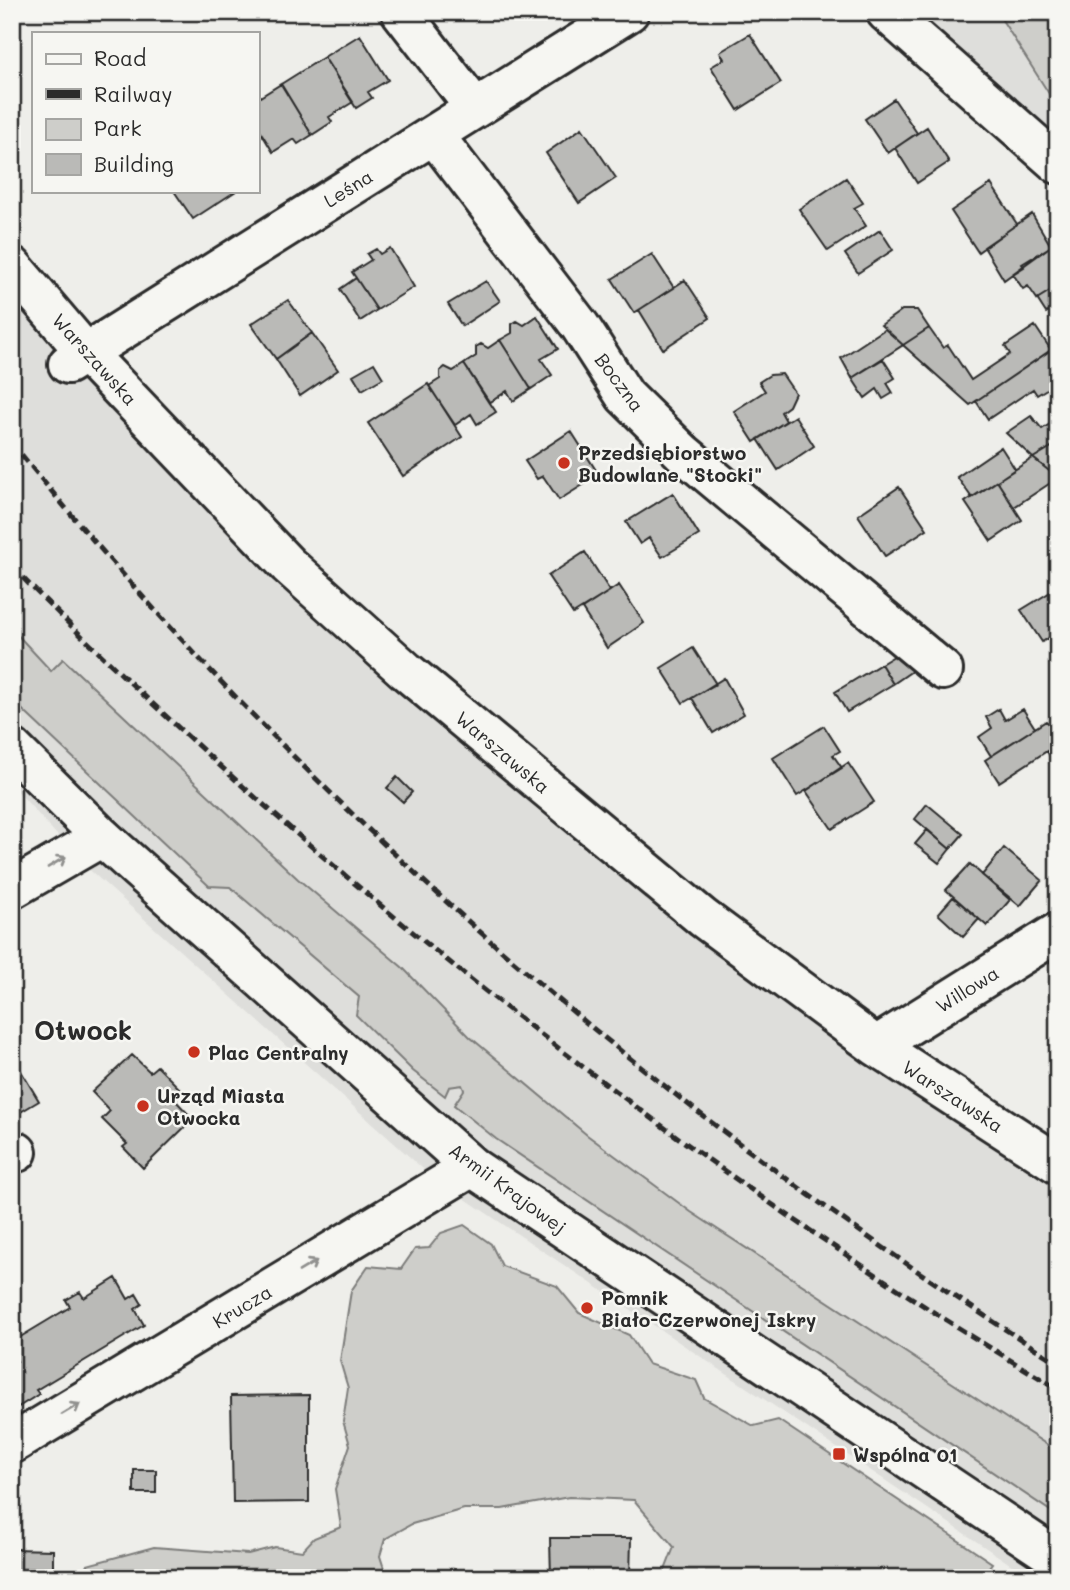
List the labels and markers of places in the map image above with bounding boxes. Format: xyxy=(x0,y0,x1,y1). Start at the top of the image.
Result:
place label: Przedsiębiorstwo Budowlane "Stocki" xyxy=(578,440,762,487)
marker: Przedsiębiorstwo Budowlane "Stocki" xyxy=(556,455,572,471)
place label: Plac Centralny xyxy=(208,1040,349,1065)
marker: Plac Centralny xyxy=(186,1044,202,1060)
place label: Urząd Miasta Otwocka xyxy=(157,1083,285,1130)
marker: Urząd Miasta Otwocka xyxy=(135,1098,151,1114)
place label: Pomnik Biało-Czerwonej Iskry xyxy=(601,1285,816,1332)
marker: Pomnik Biało-Czerwonej Iskry xyxy=(579,1300,595,1316)
place label: Wspólna 01 xyxy=(853,1442,957,1467)
marker: Wspólna 01 xyxy=(831,1446,847,1462)

